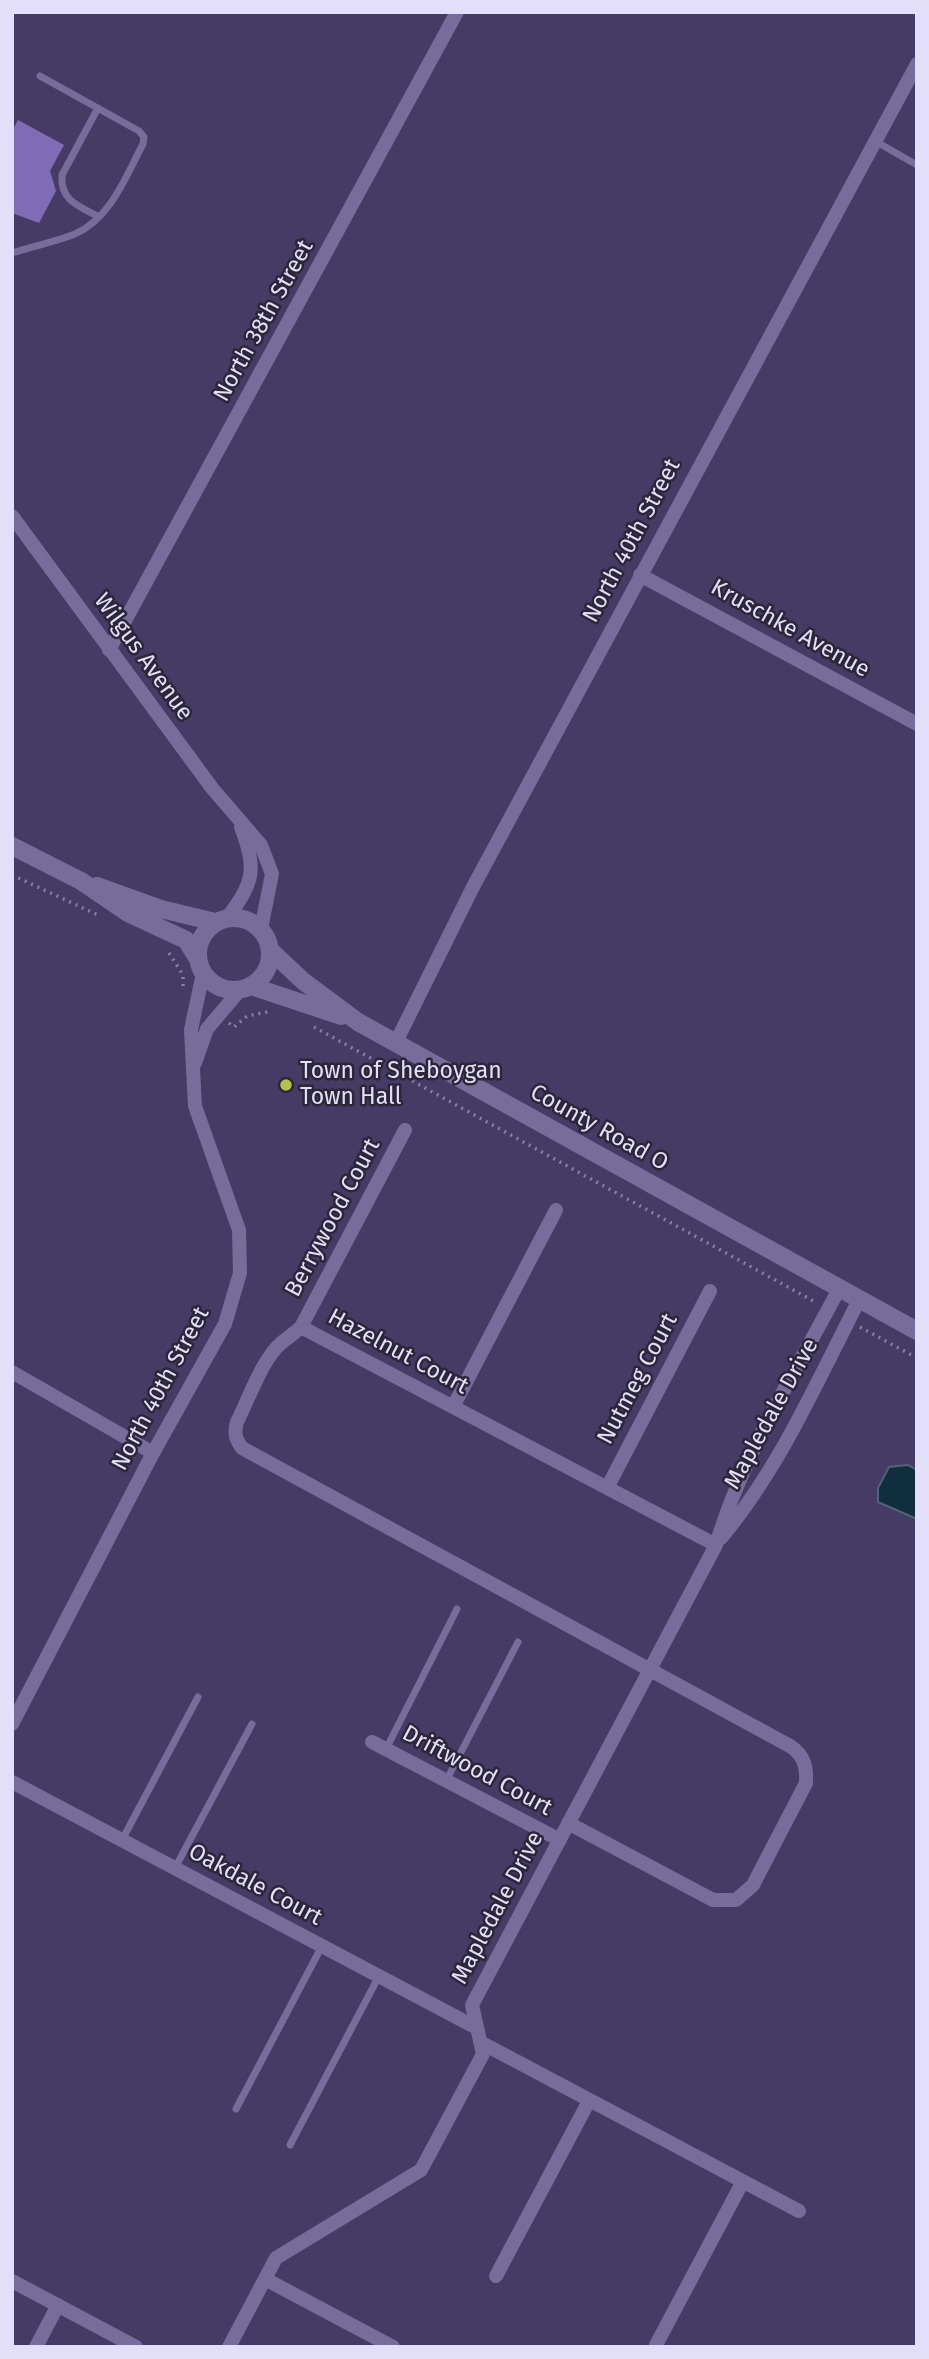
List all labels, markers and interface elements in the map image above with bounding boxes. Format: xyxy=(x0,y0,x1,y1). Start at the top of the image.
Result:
street label: North 38th Street xyxy=(208,235,320,407)
street label: North 40th Street xyxy=(577,455,687,627)
street label: Kruschke Avenue xyxy=(706,574,874,684)
street label: Wilgus Avenue xyxy=(88,588,198,726)
place label: Town of Sheboygan Town Hall xyxy=(300,1058,502,1112)
marker: Town of Sheboygan Town Hall xyxy=(278,1077,294,1093)
street label: County Road O xyxy=(525,1079,673,1177)
street label: Berrywood Court xyxy=(280,1134,386,1302)
street label: North 40th Street xyxy=(106,1303,216,1475)
street label: Hazelnut Court xyxy=(323,1303,473,1401)
street label: Nutmeg Court xyxy=(592,1309,684,1449)
street label: Mapledale Drive xyxy=(719,1334,825,1494)
street label: Driftwood Court xyxy=(397,1720,557,1822)
street label: Mapledale Drive xyxy=(446,1827,550,1989)
street label: Oakdale Court xyxy=(183,1838,327,1932)

